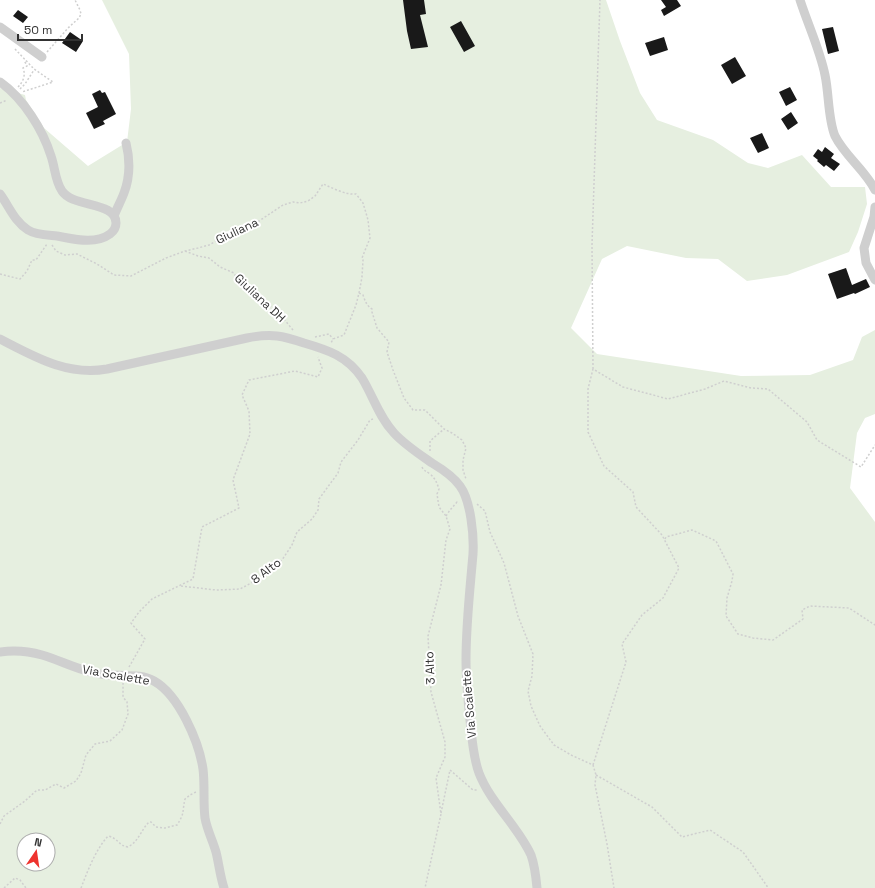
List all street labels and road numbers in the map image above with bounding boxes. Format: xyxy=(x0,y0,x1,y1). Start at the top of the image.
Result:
street label: Giuliana xyxy=(213,214,261,248)
street label: Giuliana DH xyxy=(231,270,289,326)
street label: 8 Alto xyxy=(248,554,284,588)
street label: 3 Alto xyxy=(421,651,439,685)
street label: Via Scalette xyxy=(81,661,151,689)
street label: Via Scalette xyxy=(458,669,480,739)

